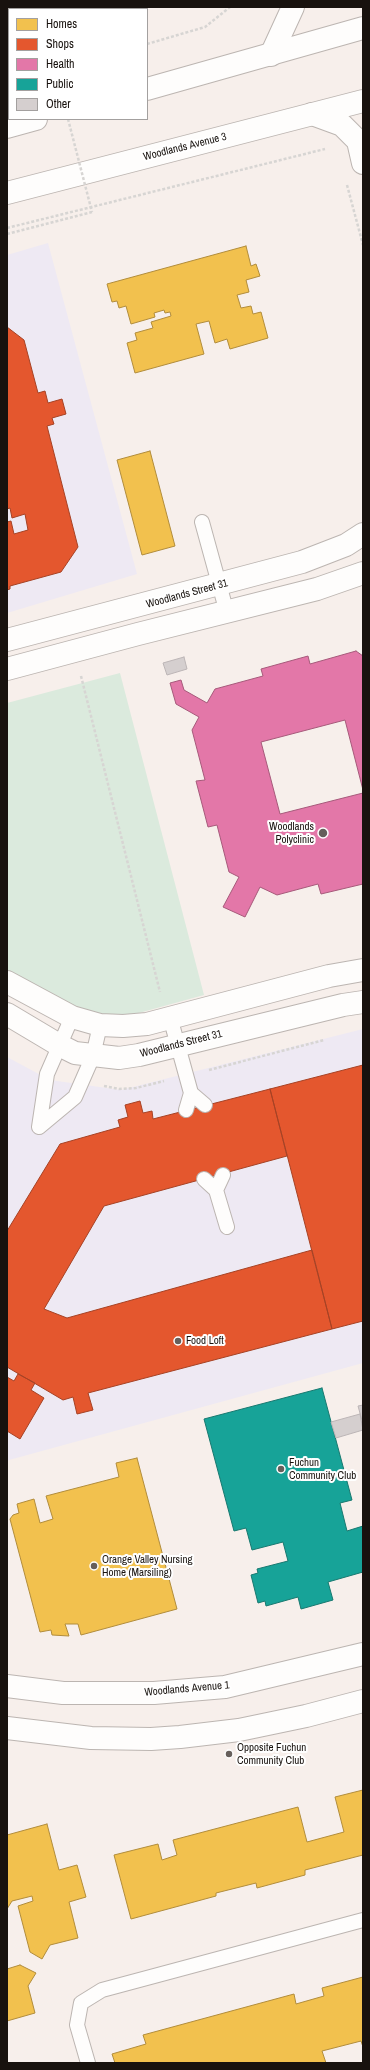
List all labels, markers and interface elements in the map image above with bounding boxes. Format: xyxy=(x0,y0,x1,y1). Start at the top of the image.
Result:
legend xyxy=(8,8,148,120)
text: Homes xyxy=(46,16,77,32)
text: Shops xyxy=(46,36,74,52)
text: Health xyxy=(46,56,74,72)
text: Public xyxy=(46,76,73,92)
text: Other xyxy=(46,96,71,112)
street label: Woodlands Avenue 3 xyxy=(142,130,228,164)
street label: Woodlands Street 31 xyxy=(145,577,229,611)
place label: Woodlands Polyclinic xyxy=(269,820,314,846)
marker: Woodlands Polyclinic xyxy=(317,827,329,839)
street label: Woodlands Street 31 xyxy=(139,1027,223,1061)
place label: Food Loft xyxy=(186,1334,224,1348)
marker: Food Loft xyxy=(173,1336,183,1346)
place label: Fuchun Community Club xyxy=(289,1456,356,1482)
marker: Fuchun Community Club xyxy=(276,1464,286,1474)
place label: Orange Valley Nursing Home (Marsiling) xyxy=(102,1553,193,1579)
marker: Orange Valley Nursing Home (Marsiling) xyxy=(89,1561,99,1571)
street label: Woodlands Avenue 1 xyxy=(144,1679,230,1699)
place label: Opposite Fuchun Community Club xyxy=(237,1741,306,1767)
marker: Opposite Fuchun Community Club xyxy=(224,1749,234,1759)

